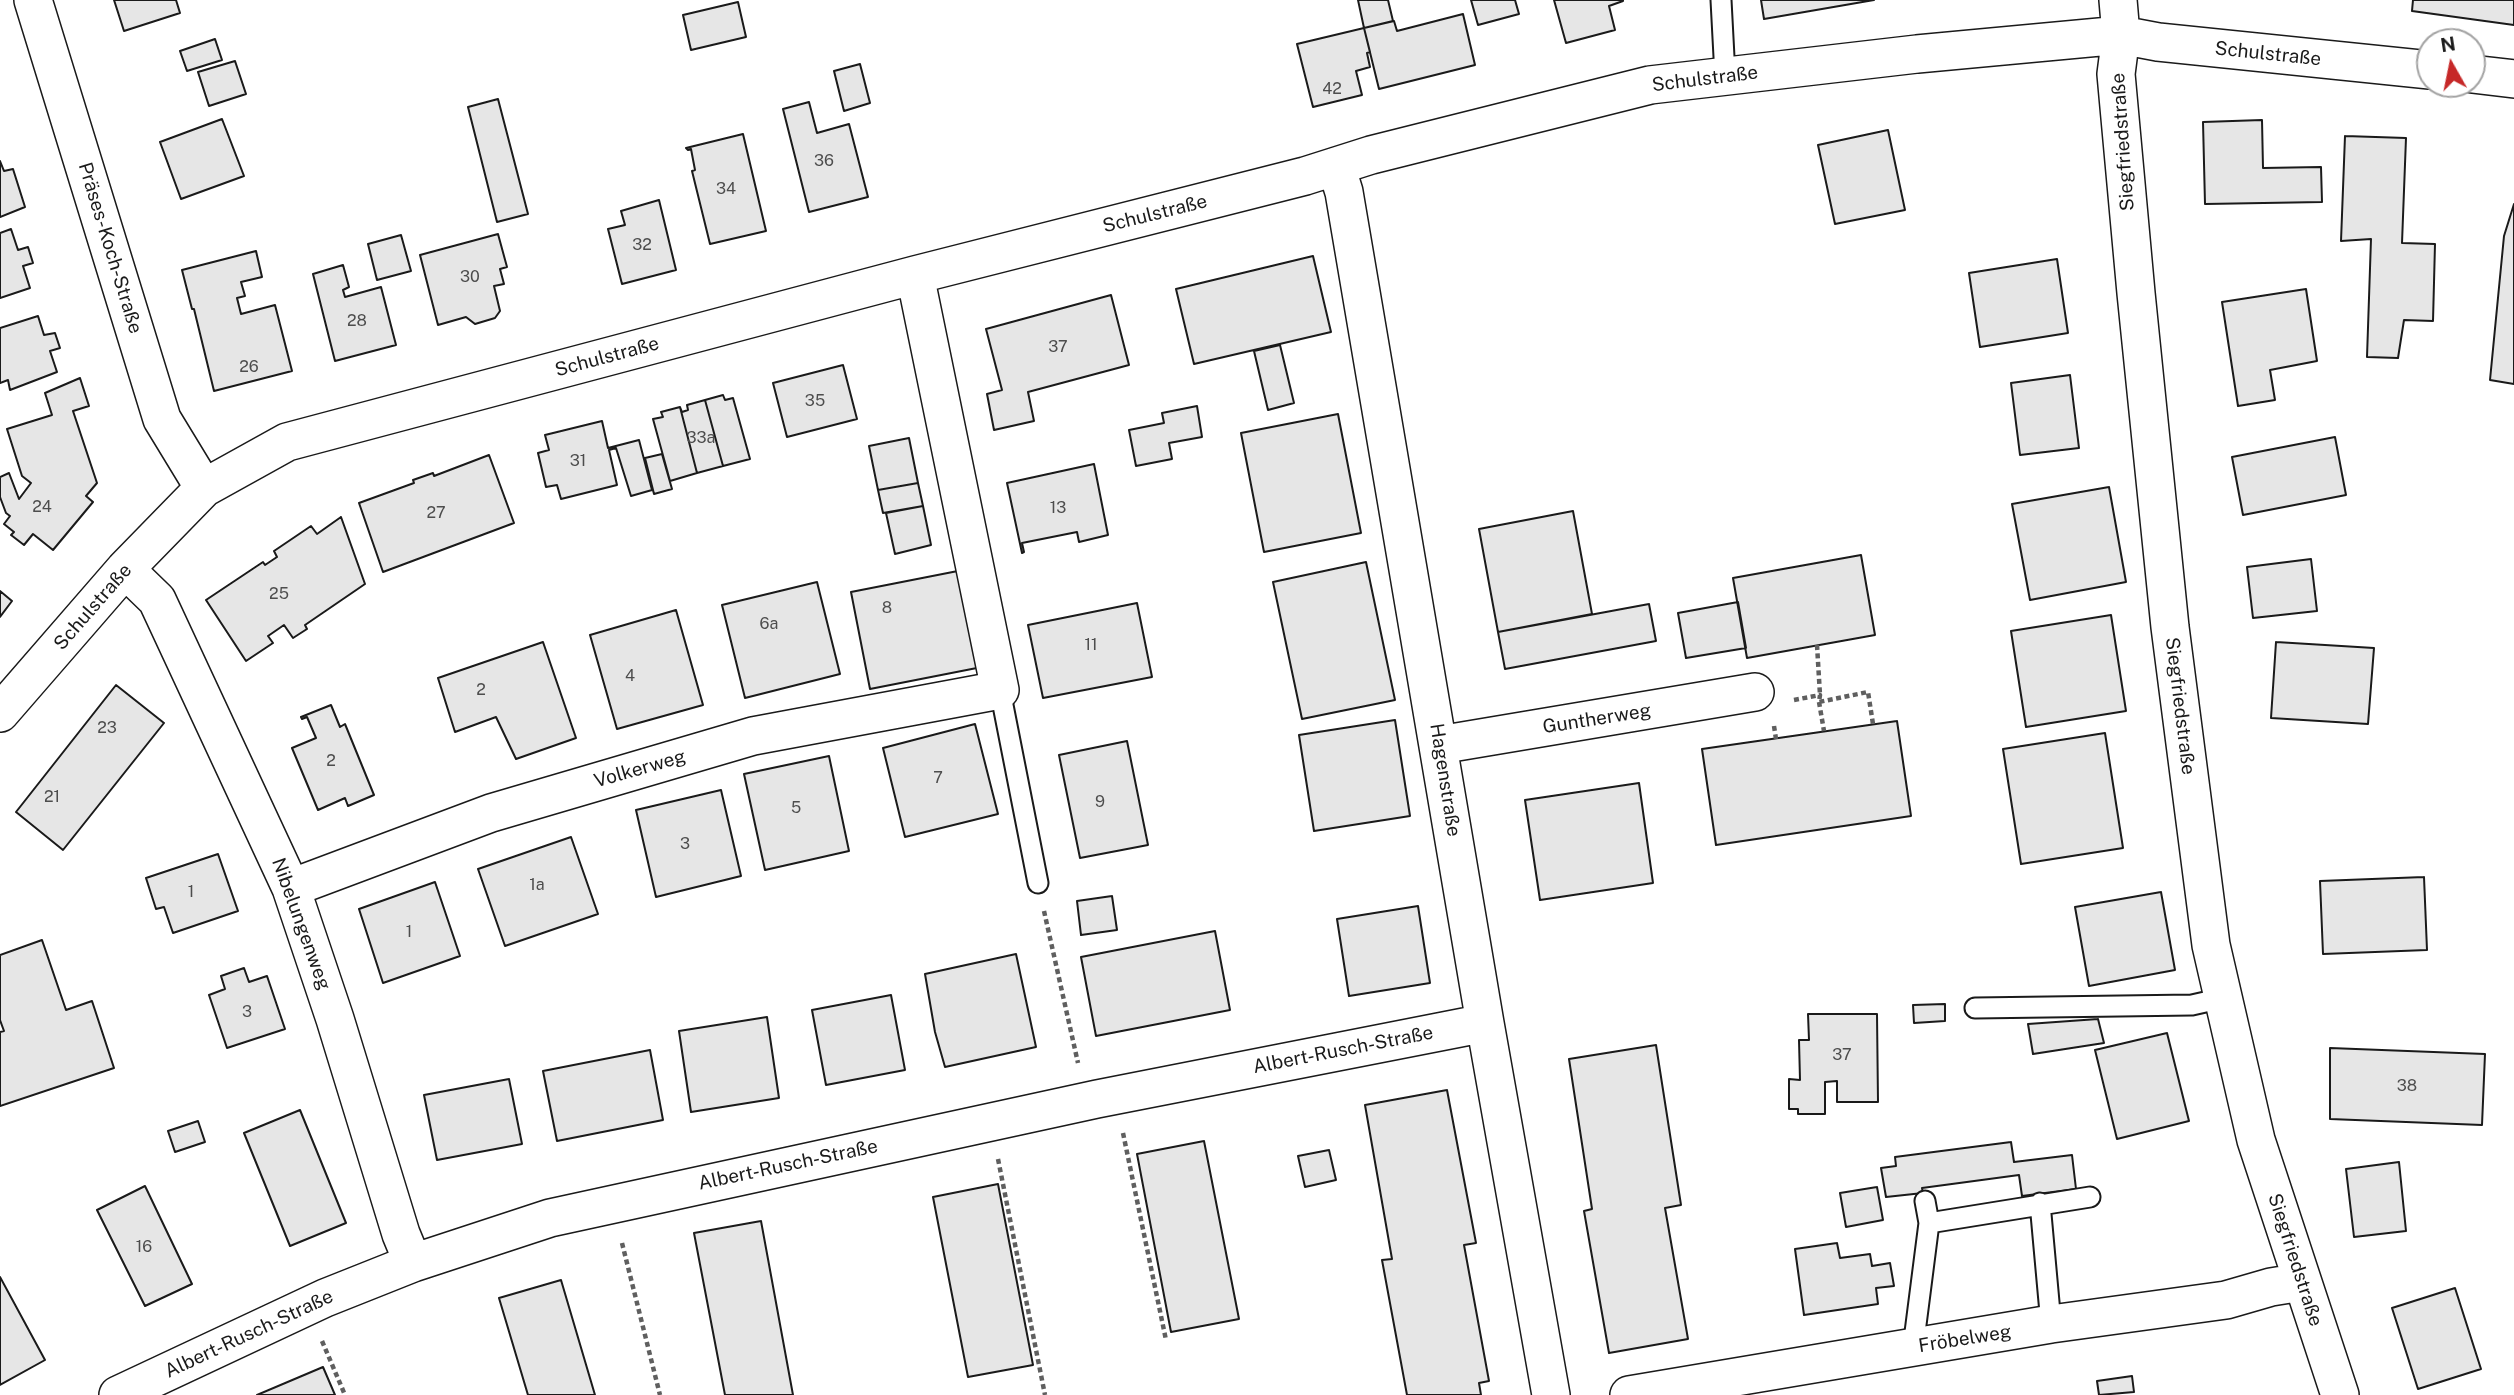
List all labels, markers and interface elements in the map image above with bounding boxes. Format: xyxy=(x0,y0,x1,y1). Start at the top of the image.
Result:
north arrow xyxy=(2416,28,2486,98)
text: N xyxy=(2439,32,2457,56)
street label: Schulstraße xyxy=(2214,37,2322,71)
street label: Schulstraße xyxy=(1651,61,1759,97)
street label: Siegfriedstraße xyxy=(2107,72,2139,212)
house number: 42 xyxy=(1322,79,1342,99)
house number: 36 xyxy=(814,151,834,171)
street label: Präses-Koch-Straße xyxy=(73,160,147,336)
house number: 34 xyxy=(716,179,736,199)
street label: Schulstraße xyxy=(1100,190,1210,238)
house number: 32 xyxy=(632,235,652,255)
house number: 30 xyxy=(460,267,480,287)
house number: 28 xyxy=(347,311,367,331)
street label: Schulstraße xyxy=(552,332,662,382)
house number: 37 xyxy=(1048,337,1068,357)
house number: 26 xyxy=(239,357,259,377)
house number: 35 xyxy=(805,391,825,411)
house number: 33a xyxy=(687,428,715,448)
house number: 31 xyxy=(570,451,586,471)
house number: 24 xyxy=(32,497,52,517)
house number: 13 xyxy=(1050,498,1066,518)
house number: 27 xyxy=(426,503,446,523)
street label: Schulstraße xyxy=(49,559,137,655)
house number: 25 xyxy=(269,584,289,604)
house number: 8 xyxy=(882,598,892,618)
house number: 6a xyxy=(760,614,778,634)
house number: 11 xyxy=(1084,635,1098,655)
street label: Siegfriedstraße xyxy=(2160,636,2200,776)
house number: 4 xyxy=(625,666,635,686)
house number: 2 xyxy=(476,680,486,700)
street label: Guntherweg xyxy=(1541,699,1653,739)
house number: 23 xyxy=(97,718,117,738)
street label: Hagenstraße xyxy=(1425,722,1465,838)
street label: Volkerweg xyxy=(592,745,688,793)
house number: 2 xyxy=(326,751,336,771)
house number: 7 xyxy=(933,768,943,788)
house number: 21 xyxy=(44,787,60,807)
house number: 9 xyxy=(1095,792,1105,812)
house number: 5 xyxy=(791,798,801,818)
house number: 3 xyxy=(680,834,690,854)
street label: Nibelungenweg xyxy=(267,855,335,993)
house number: 1a xyxy=(529,875,545,895)
house number: 1 xyxy=(188,882,194,902)
house number: 1 xyxy=(406,922,412,942)
house number: 3 xyxy=(242,1002,252,1022)
street label: Albert-Rusch-Straße xyxy=(1251,1021,1435,1079)
house number: 37 xyxy=(1832,1045,1852,1065)
house number: 38 xyxy=(2397,1076,2417,1096)
street label: Albert-Rusch-Straße xyxy=(696,1135,880,1195)
street label: Siegfriedstraße xyxy=(2263,1191,2327,1329)
house number: 16 xyxy=(136,1237,152,1257)
street label: Albert-Rusch-Straße xyxy=(161,1285,337,1383)
street label: Fröbelweg xyxy=(1917,1320,2013,1358)

